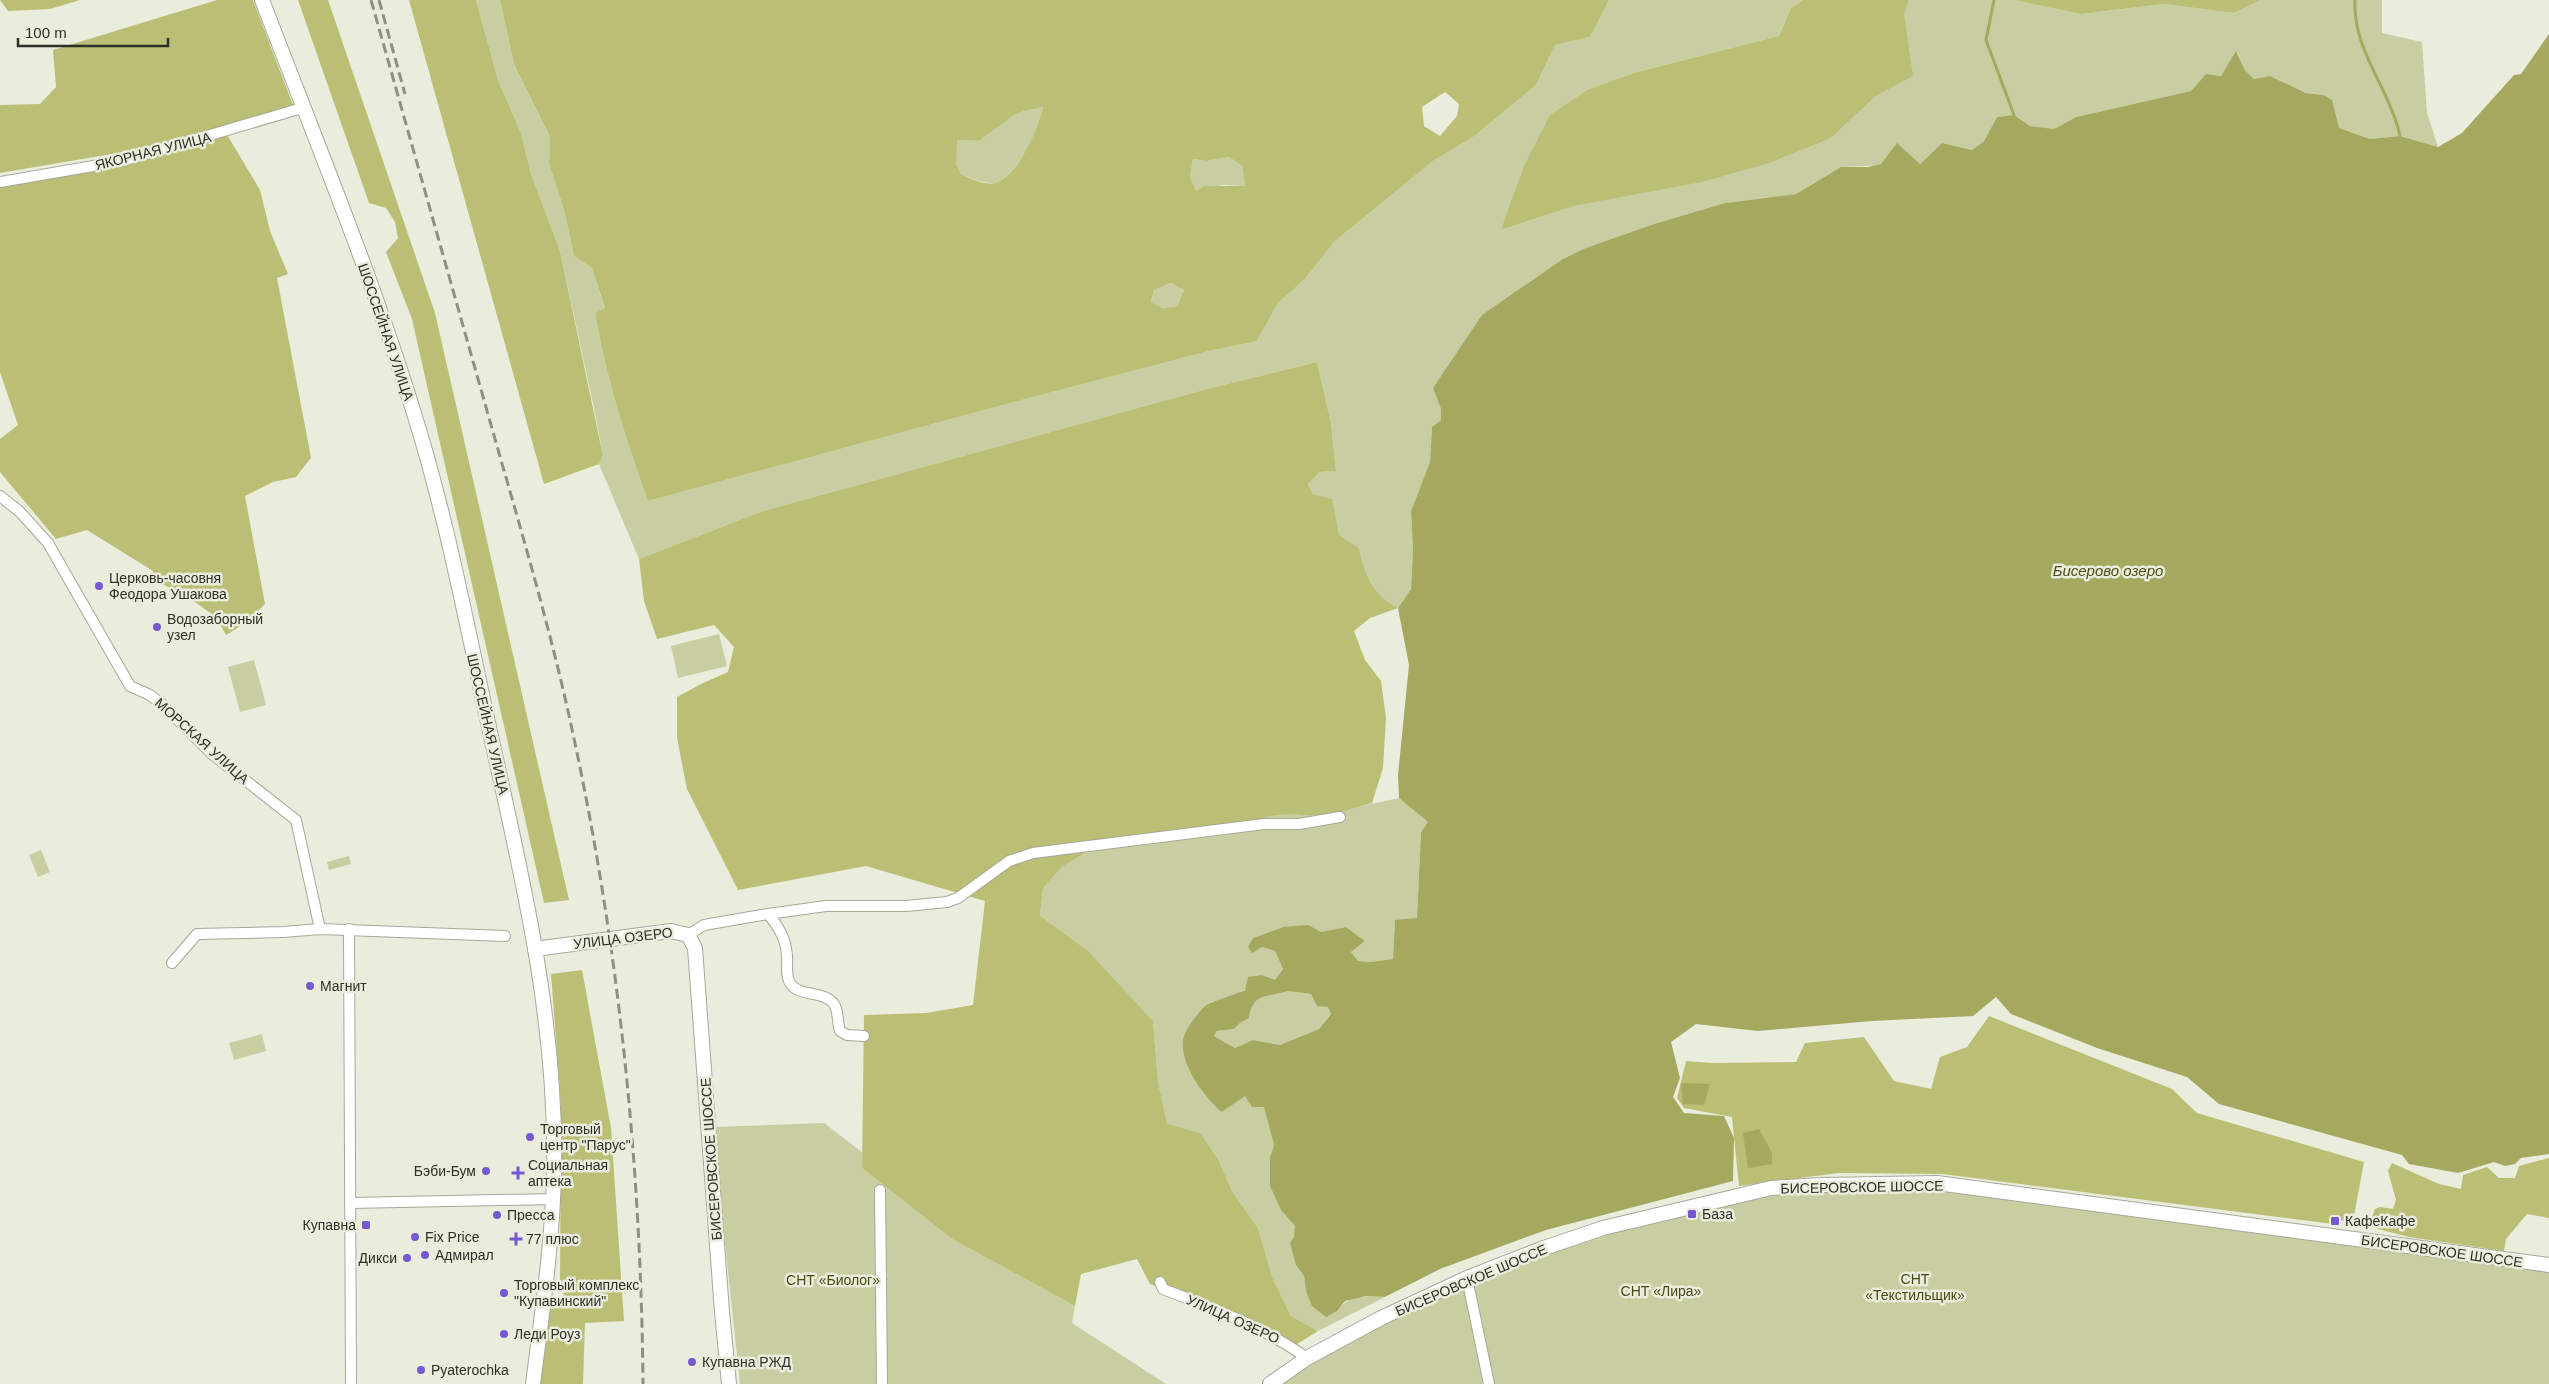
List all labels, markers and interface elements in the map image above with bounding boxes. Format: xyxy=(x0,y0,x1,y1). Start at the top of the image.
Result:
scale bar xyxy=(18,15,168,47)
text: 100 m xyxy=(25,24,67,41)
street label: ЯКОРНАЯ УЛИЦА xyxy=(93,129,213,173)
street label: ШОССЕЙНАЯ УЛИЦА xyxy=(355,261,418,403)
water label: Бисерово озеро xyxy=(2053,562,2163,579)
place label: Церковь-часовня Феодора Ушакова xyxy=(109,570,227,602)
marker: Церковь-часовня Феодора Ушакова xyxy=(93,580,105,592)
place label: Водозаборный узел xyxy=(167,611,263,643)
marker: Водозаборный узел xyxy=(151,621,163,633)
street label: ШОССЕЙНАЯ УЛИЦА xyxy=(464,652,513,797)
street label: МОРСКАЯ УЛИЦА xyxy=(152,695,253,788)
street label: УЛИЦА ОЗЕРО xyxy=(572,924,674,952)
place label: Магнит xyxy=(320,978,367,994)
marker: Магнит xyxy=(304,980,316,992)
street label: БИСЕРОВСКОЕ ШОССЕ xyxy=(697,1077,725,1241)
place label: Торговый центр "Парус" xyxy=(540,1121,631,1153)
marker: Торговый центр "Парус" xyxy=(524,1131,536,1143)
place label: Социальная аптека xyxy=(528,1157,608,1189)
place label: Бэби-Бум xyxy=(414,1163,476,1179)
marker: Бэби-Бум xyxy=(480,1165,492,1177)
marker: Социальная аптека xyxy=(512,1167,524,1179)
street label: БИСЕРОВСКОЕ ШОССЕ xyxy=(1780,1178,1944,1196)
place label: База xyxy=(1702,1206,1733,1222)
place label: Пресса xyxy=(507,1207,555,1223)
marker: База xyxy=(1686,1208,1698,1220)
marker: Пресса xyxy=(491,1209,503,1221)
place label: КафеКафе xyxy=(2345,1213,2416,1229)
marker: КафеКафе xyxy=(2329,1215,2341,1227)
place label: Купавна xyxy=(303,1217,356,1233)
marker: Купавна xyxy=(360,1219,372,1231)
place label: Fix Price xyxy=(425,1229,480,1245)
marker: Fix Price xyxy=(409,1231,421,1243)
place label: 77 плюс xyxy=(526,1231,579,1247)
street label: БИСЕРОВСКОЕ ШОССЕ xyxy=(2360,1232,2524,1270)
marker: 77 плюс xyxy=(510,1233,522,1245)
street label: БИСЕРОВСКОЕ ШОССЕ xyxy=(1393,1241,1549,1319)
place label: Адмирал xyxy=(435,1247,494,1263)
marker: Адмирал xyxy=(419,1249,431,1261)
place label: Дикси xyxy=(359,1250,397,1266)
marker: Дикси xyxy=(401,1252,413,1264)
park label: СНТ «Текстильщик» xyxy=(1865,1271,1965,1303)
park label: СНТ «Биолог» xyxy=(786,1272,880,1288)
place label: Торговый комплекс "Купавинский" xyxy=(514,1277,639,1309)
park label: СНТ «Лира» xyxy=(1621,1283,1702,1299)
marker: Торговый комплекс "Купавинский" xyxy=(498,1287,510,1299)
street label: УЛИЦА ОЗЕРО xyxy=(1184,1291,1282,1347)
place label: Леди Роуз xyxy=(514,1326,580,1342)
marker: Леди Роуз xyxy=(498,1328,510,1340)
place label: Купавна РЖД xyxy=(702,1354,791,1370)
marker: Купавна РЖД xyxy=(686,1356,698,1368)
place label: Pyaterochka xyxy=(431,1362,509,1378)
marker: Pyaterochka xyxy=(415,1364,427,1376)

